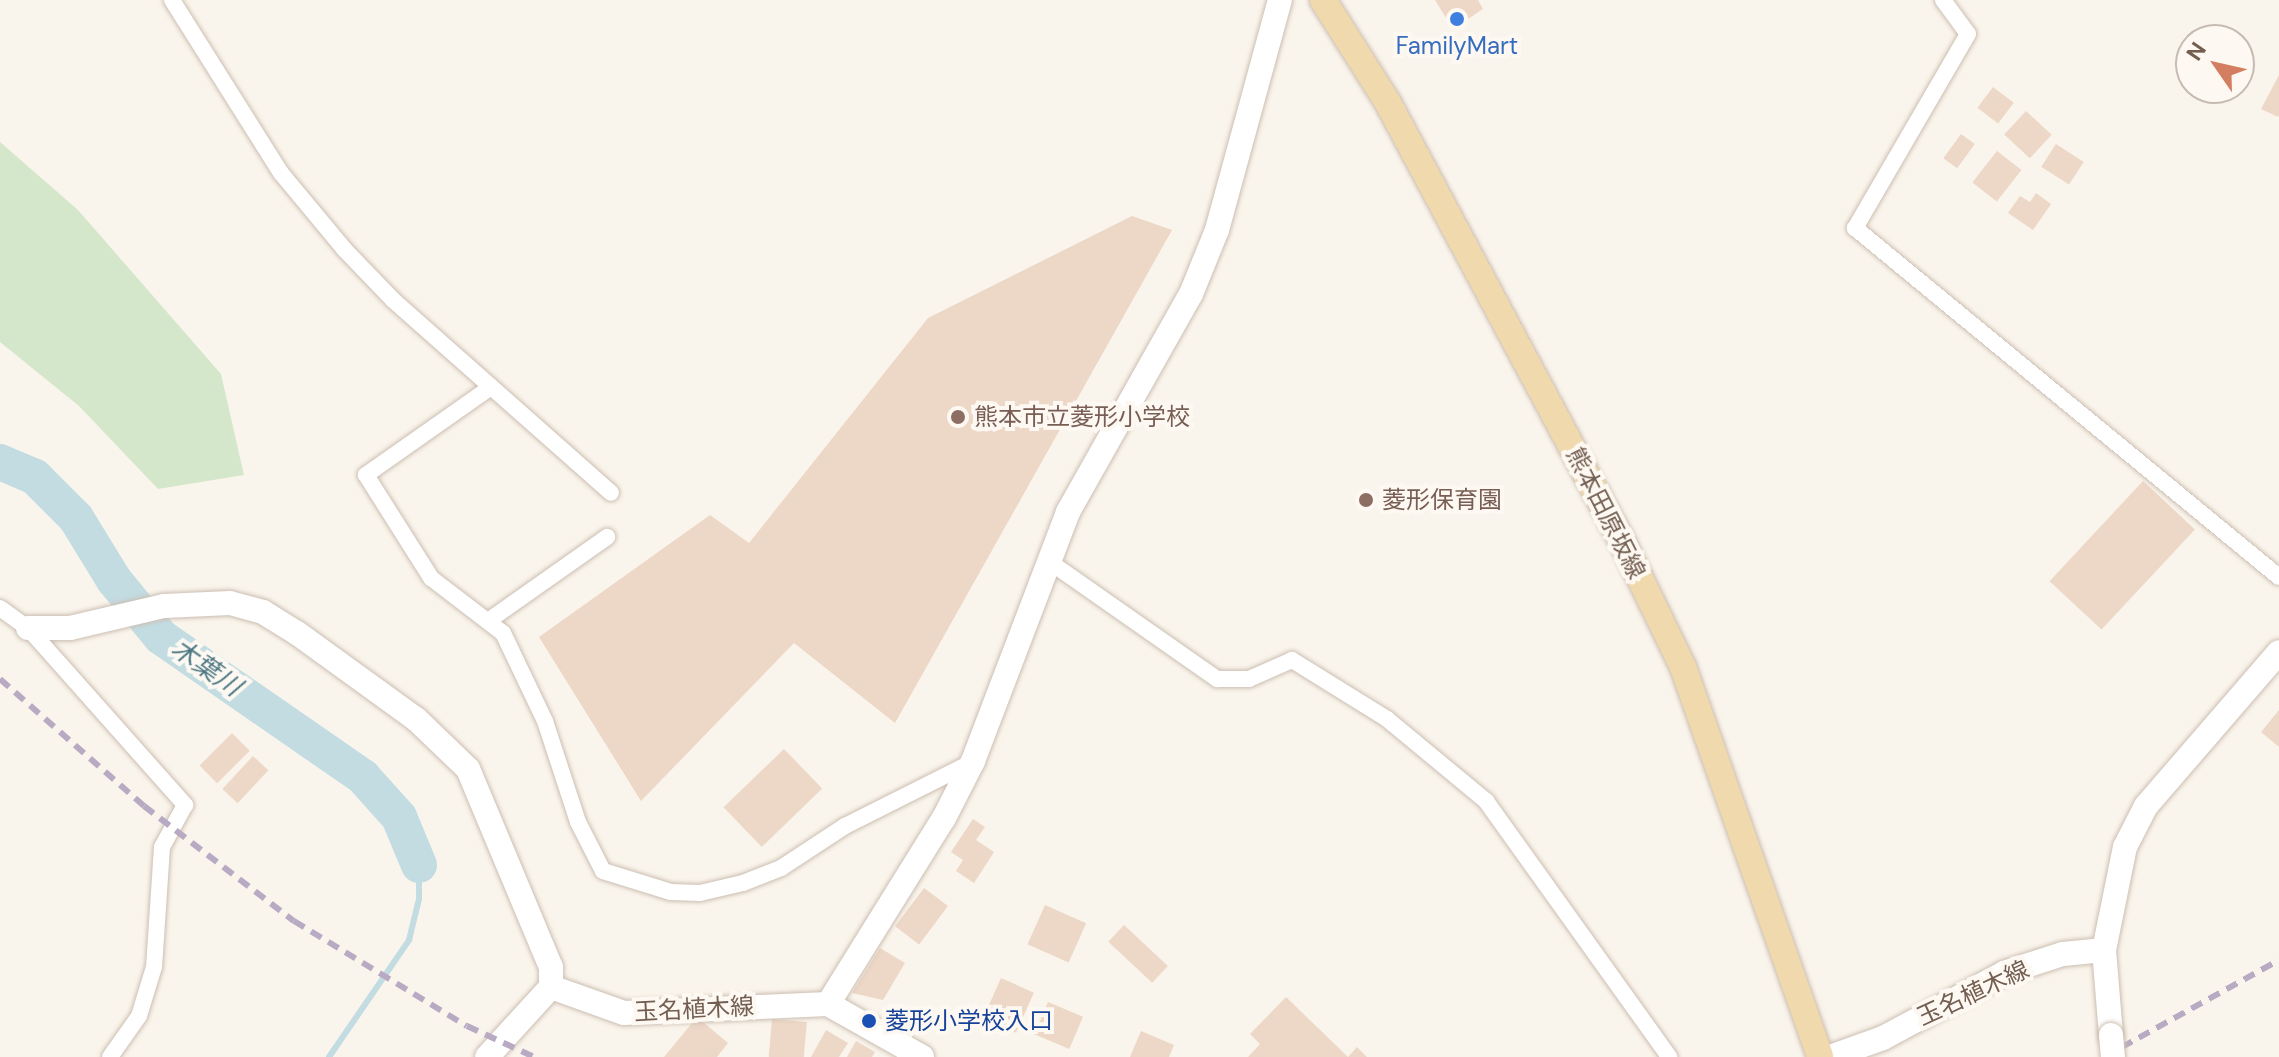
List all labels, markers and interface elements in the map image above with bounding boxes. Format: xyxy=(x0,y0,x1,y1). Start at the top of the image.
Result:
marker: FamilyMart xyxy=(1448,10,1466,28)
north arrow xyxy=(2175,24,2255,104)
place label: FamilyMart xyxy=(1396,32,1518,60)
text: N xyxy=(2180,37,2213,66)
place label: 熊本市立菱形小学校 xyxy=(974,403,1190,431)
marker: 熊本市立菱形小学校 xyxy=(949,408,967,426)
street label: 熊本田原坂線 xyxy=(1560,442,1652,584)
place label: 菱形保育園 xyxy=(1382,486,1502,514)
marker: 菱形保育園 xyxy=(1357,491,1375,509)
water label: 木葉川 xyxy=(165,633,247,703)
street label: 玉名植木線 xyxy=(1913,955,2033,1031)
street label: 玉名植木線 xyxy=(633,991,755,1027)
place label: 菱形小学校入口 xyxy=(885,1007,1053,1035)
marker: 菱形小学校入口 xyxy=(860,1012,878,1030)

